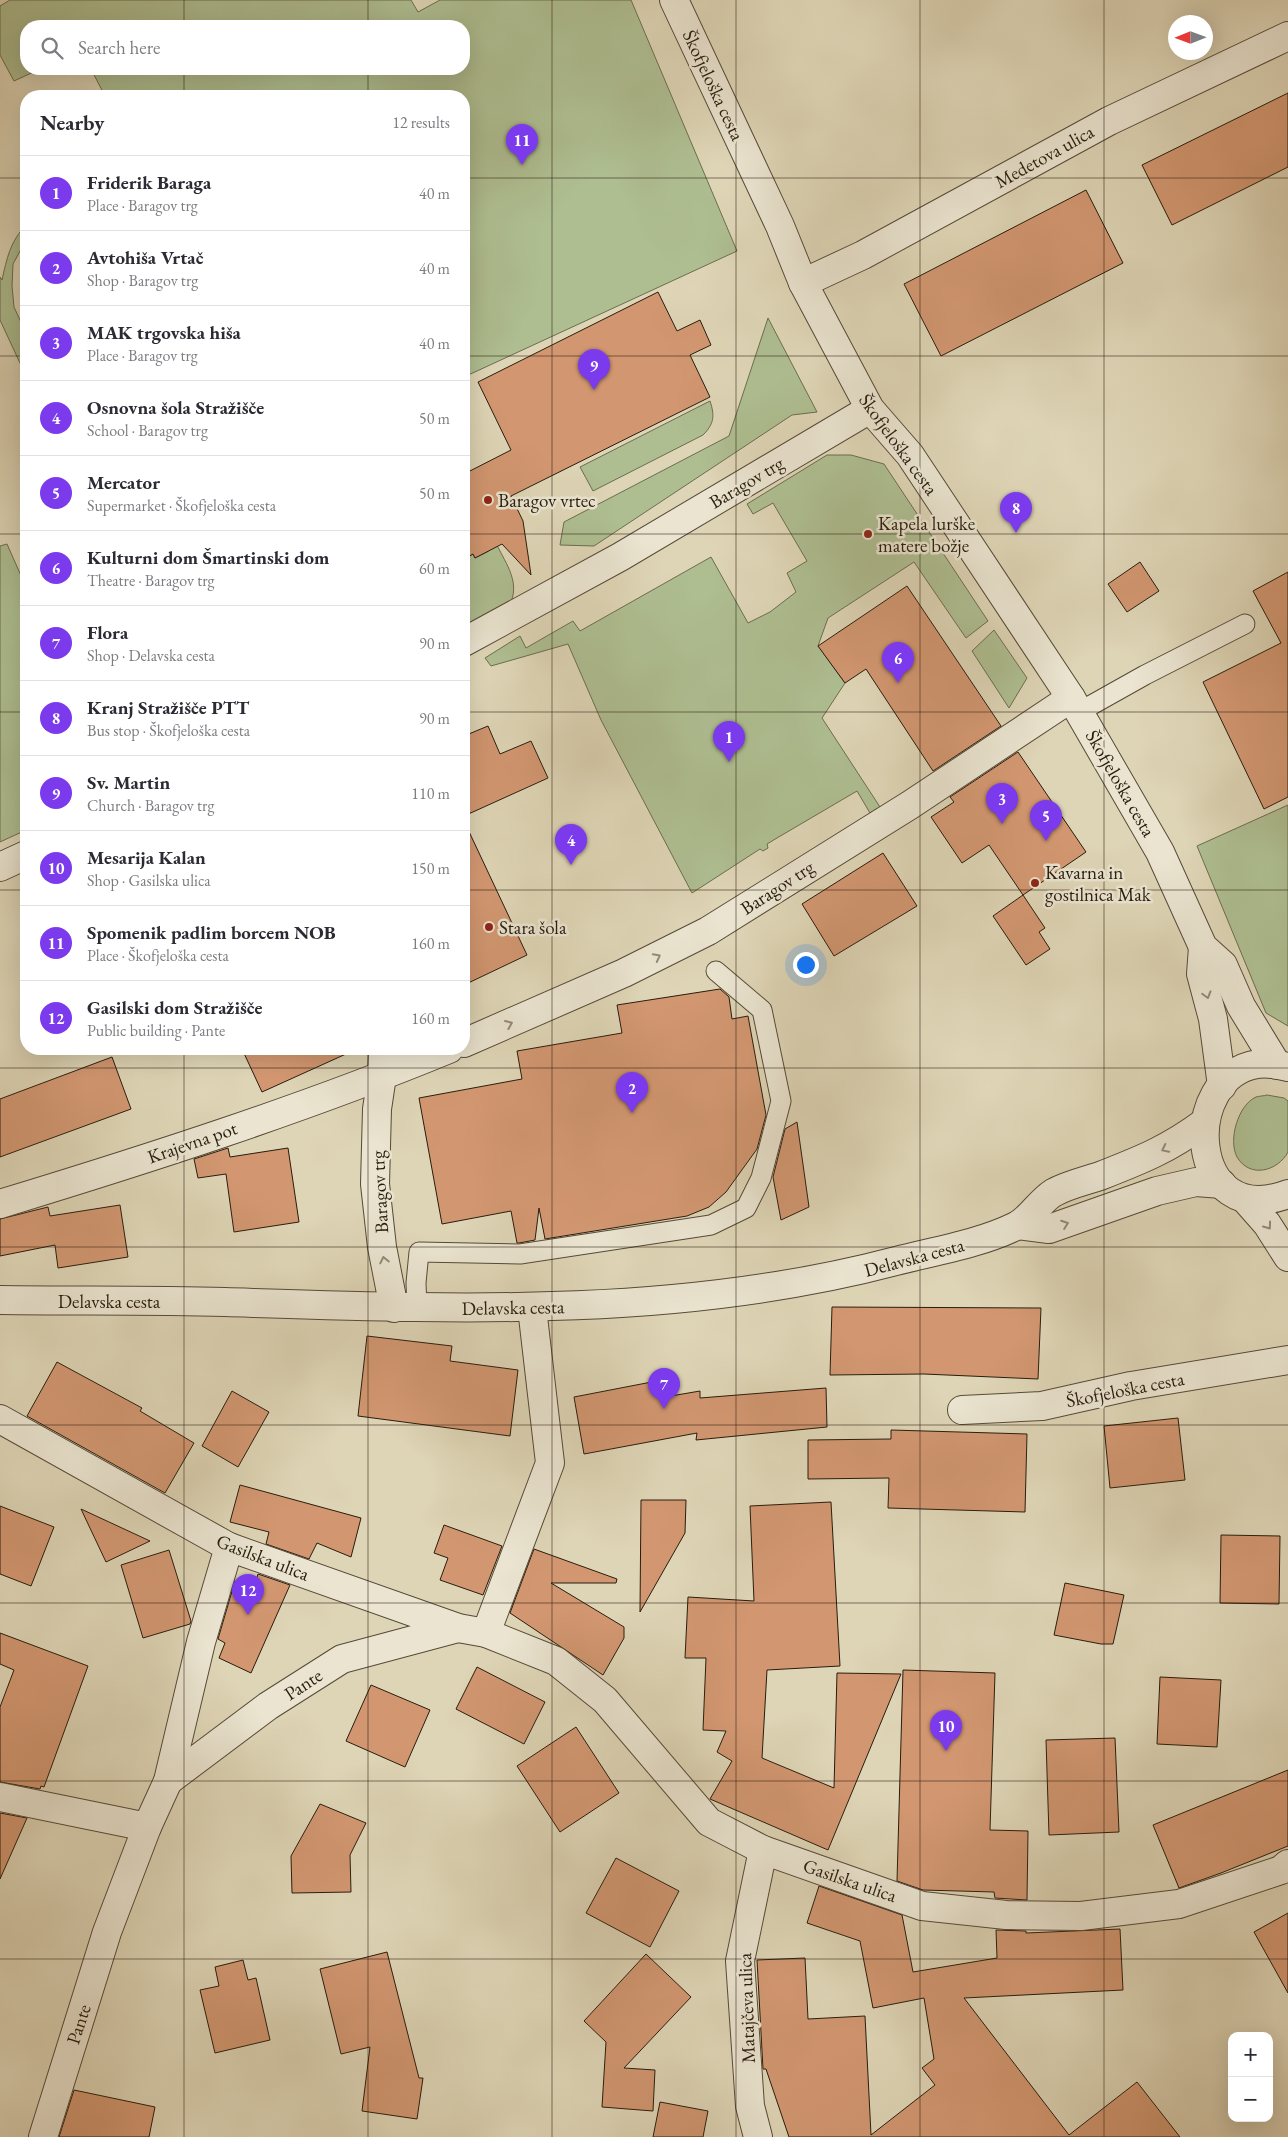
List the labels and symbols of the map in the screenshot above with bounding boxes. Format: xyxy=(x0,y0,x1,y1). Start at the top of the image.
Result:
north arrow xyxy=(1168,15,1213,60)
street label: Škofjeloška cesta xyxy=(677,26,750,145)
street label: Medetova ulica xyxy=(990,119,1099,194)
pin: 11 xyxy=(506,124,538,165)
pin: 9 xyxy=(578,349,610,390)
street label: Škofjeloška cesta xyxy=(853,389,944,500)
street label: Baragov trg xyxy=(704,450,789,514)
place label: Baragov vrtec xyxy=(498,488,596,513)
pin: 8 xyxy=(1000,492,1032,533)
marker: Baragov vrtec xyxy=(482,494,494,506)
place label: Kapela lurške matere božje xyxy=(878,511,975,558)
marker: Kapela lurške matere božje xyxy=(862,528,874,540)
pin: 6 xyxy=(882,642,914,683)
pin: 1 xyxy=(713,721,745,762)
street label: Škofjeloška cesta xyxy=(1080,725,1162,842)
pin: 3 xyxy=(986,783,1018,824)
pin: 5 xyxy=(1030,800,1062,841)
pin: 4 xyxy=(555,824,587,865)
street label: Baragov trg xyxy=(736,854,819,920)
place label: Kavarna in gostilnica Mak xyxy=(1045,860,1152,907)
marker: Kavarna in gostilnica Mak xyxy=(1029,877,1041,889)
place label: Stara šola xyxy=(499,915,567,940)
marker: Stara šola xyxy=(483,921,495,933)
your location xyxy=(793,952,819,978)
one-way arrow xyxy=(652,953,661,963)
one-way arrow xyxy=(1201,990,1211,998)
one-way arrow xyxy=(504,1020,513,1030)
pin: 2 xyxy=(616,1072,648,1113)
street label: Krajevna pot xyxy=(144,1115,240,1169)
one-way arrow xyxy=(1161,1143,1170,1153)
street label: Baragov trg xyxy=(365,1149,394,1234)
one-way arrow xyxy=(1061,1219,1069,1229)
one-way arrow xyxy=(1262,1221,1271,1230)
street label: Delavska cesta xyxy=(861,1232,967,1283)
one-way arrow xyxy=(380,1255,390,1264)
street label: Delavska cesta xyxy=(58,1289,161,1314)
street label: Delavska cesta xyxy=(461,1294,565,1321)
street label: Škofjeloška cesta xyxy=(1064,1366,1187,1413)
pin: 7 xyxy=(648,1368,680,1409)
street label: Gasilska ulica xyxy=(213,1528,313,1587)
pin: 12 xyxy=(232,1574,264,1615)
street label: Pante xyxy=(279,1663,327,1706)
pin: 10 xyxy=(930,1710,962,1751)
street label: Gasilska ulica xyxy=(800,1853,900,1908)
street label: Matajčeva ulica xyxy=(732,1952,761,2064)
street label: Pante xyxy=(60,2001,97,2047)

